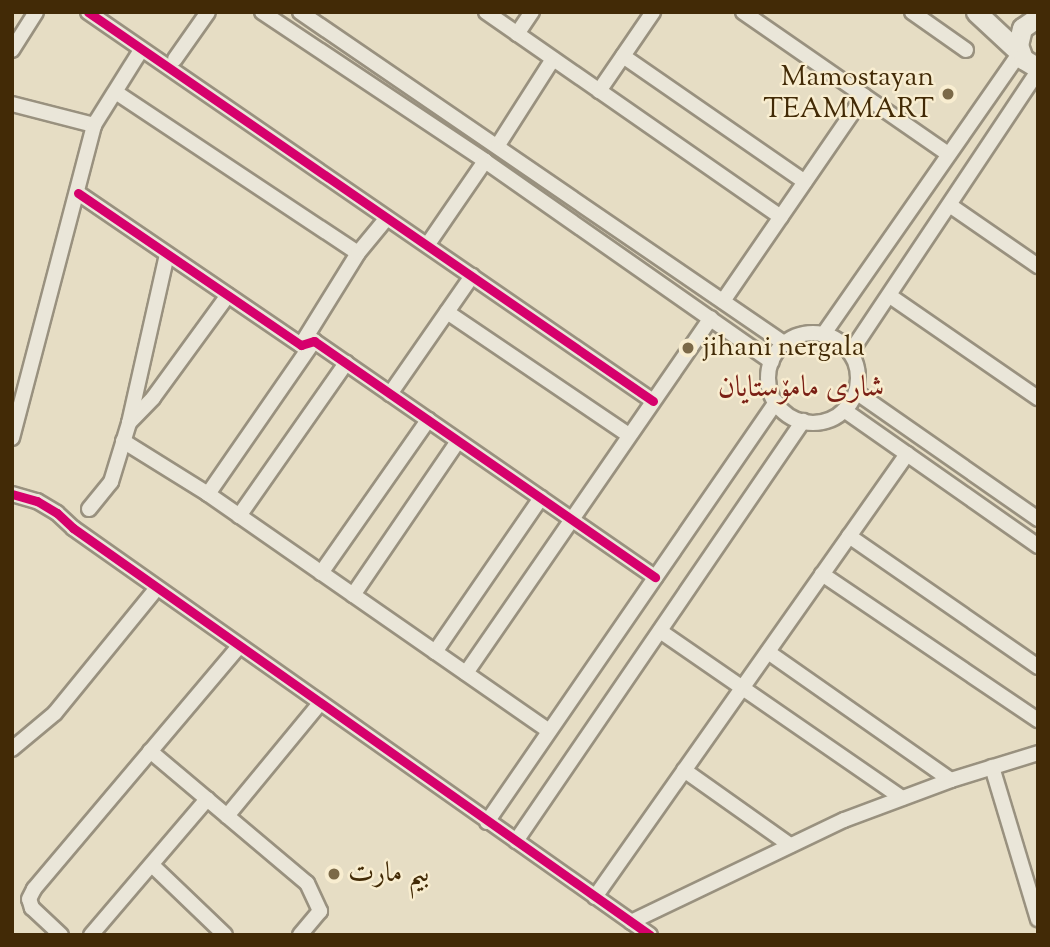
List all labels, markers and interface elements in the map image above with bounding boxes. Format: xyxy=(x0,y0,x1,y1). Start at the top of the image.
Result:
place label: Mamostayan TEAMMART xyxy=(763,61,934,127)
marker: Mamostayan TEAMMART xyxy=(940,86,956,102)
place label: jihani nergala xyxy=(702,331,865,365)
marker: jihani nergala xyxy=(680,340,696,356)
district label: شاری مامۆستایان xyxy=(718,371,884,407)
place label: بیم مارت xyxy=(348,857,429,891)
marker: بیم مارت xyxy=(326,866,342,882)

